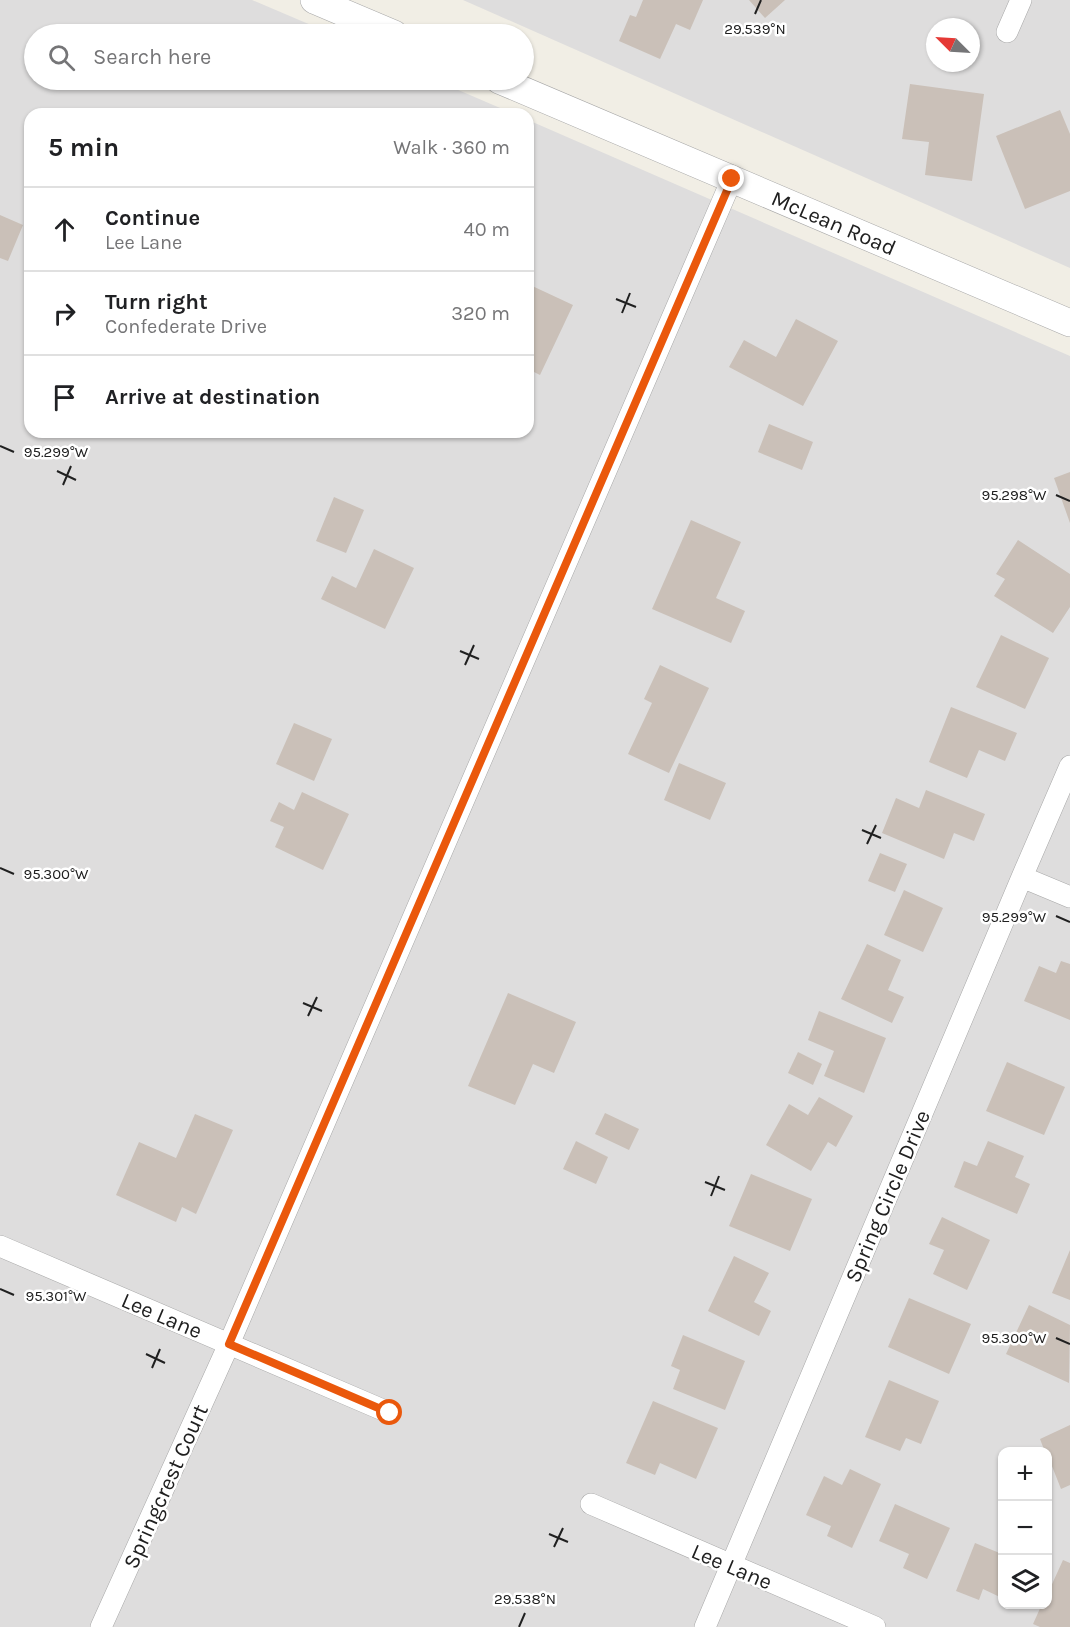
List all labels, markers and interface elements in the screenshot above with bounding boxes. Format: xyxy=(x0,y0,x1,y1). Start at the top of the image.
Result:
north arrow xyxy=(926,18,980,72)
text: 29.539°N xyxy=(724,20,786,38)
search box xyxy=(24,24,534,90)
icon: search xyxy=(45,41,78,74)
text: Search here xyxy=(93,44,211,70)
text: 5 min xyxy=(48,132,119,163)
text: Walk · 360 m xyxy=(393,136,510,159)
route end xyxy=(718,165,744,191)
street label: McLean Road xyxy=(767,185,900,261)
text: Continue xyxy=(105,205,200,231)
icon: ahead xyxy=(48,213,81,246)
text: 40 m xyxy=(464,218,510,241)
text: Lee Lane xyxy=(105,231,182,254)
text: Turn right xyxy=(105,289,208,315)
icon: right xyxy=(48,297,81,330)
text: 320 m xyxy=(451,302,510,325)
text: Confederate Drive xyxy=(105,315,267,338)
icon: arrive xyxy=(48,381,81,414)
text: Arrive at destination xyxy=(105,384,320,410)
text: 95.299°W xyxy=(24,443,89,461)
text: 95.298°W xyxy=(982,486,1047,504)
text: 95.300°W xyxy=(23,865,89,883)
text: 95.299°W xyxy=(982,908,1047,926)
street label: Spring Circle Drive xyxy=(840,1106,936,1287)
text: 95.301°W xyxy=(25,1287,87,1305)
street label: Lee Lane xyxy=(117,1287,206,1345)
text: 95.300°W xyxy=(981,1329,1047,1347)
route start xyxy=(376,1399,402,1425)
street label: Springcrest Court xyxy=(118,1400,214,1573)
map controls xyxy=(998,1447,1052,1609)
button: + xyxy=(998,1447,1052,1501)
button: − xyxy=(998,1501,1052,1555)
street label: Lee Lane xyxy=(687,1538,776,1596)
button: layers xyxy=(998,1555,1052,1609)
text: 29.538°N xyxy=(494,1590,556,1608)

